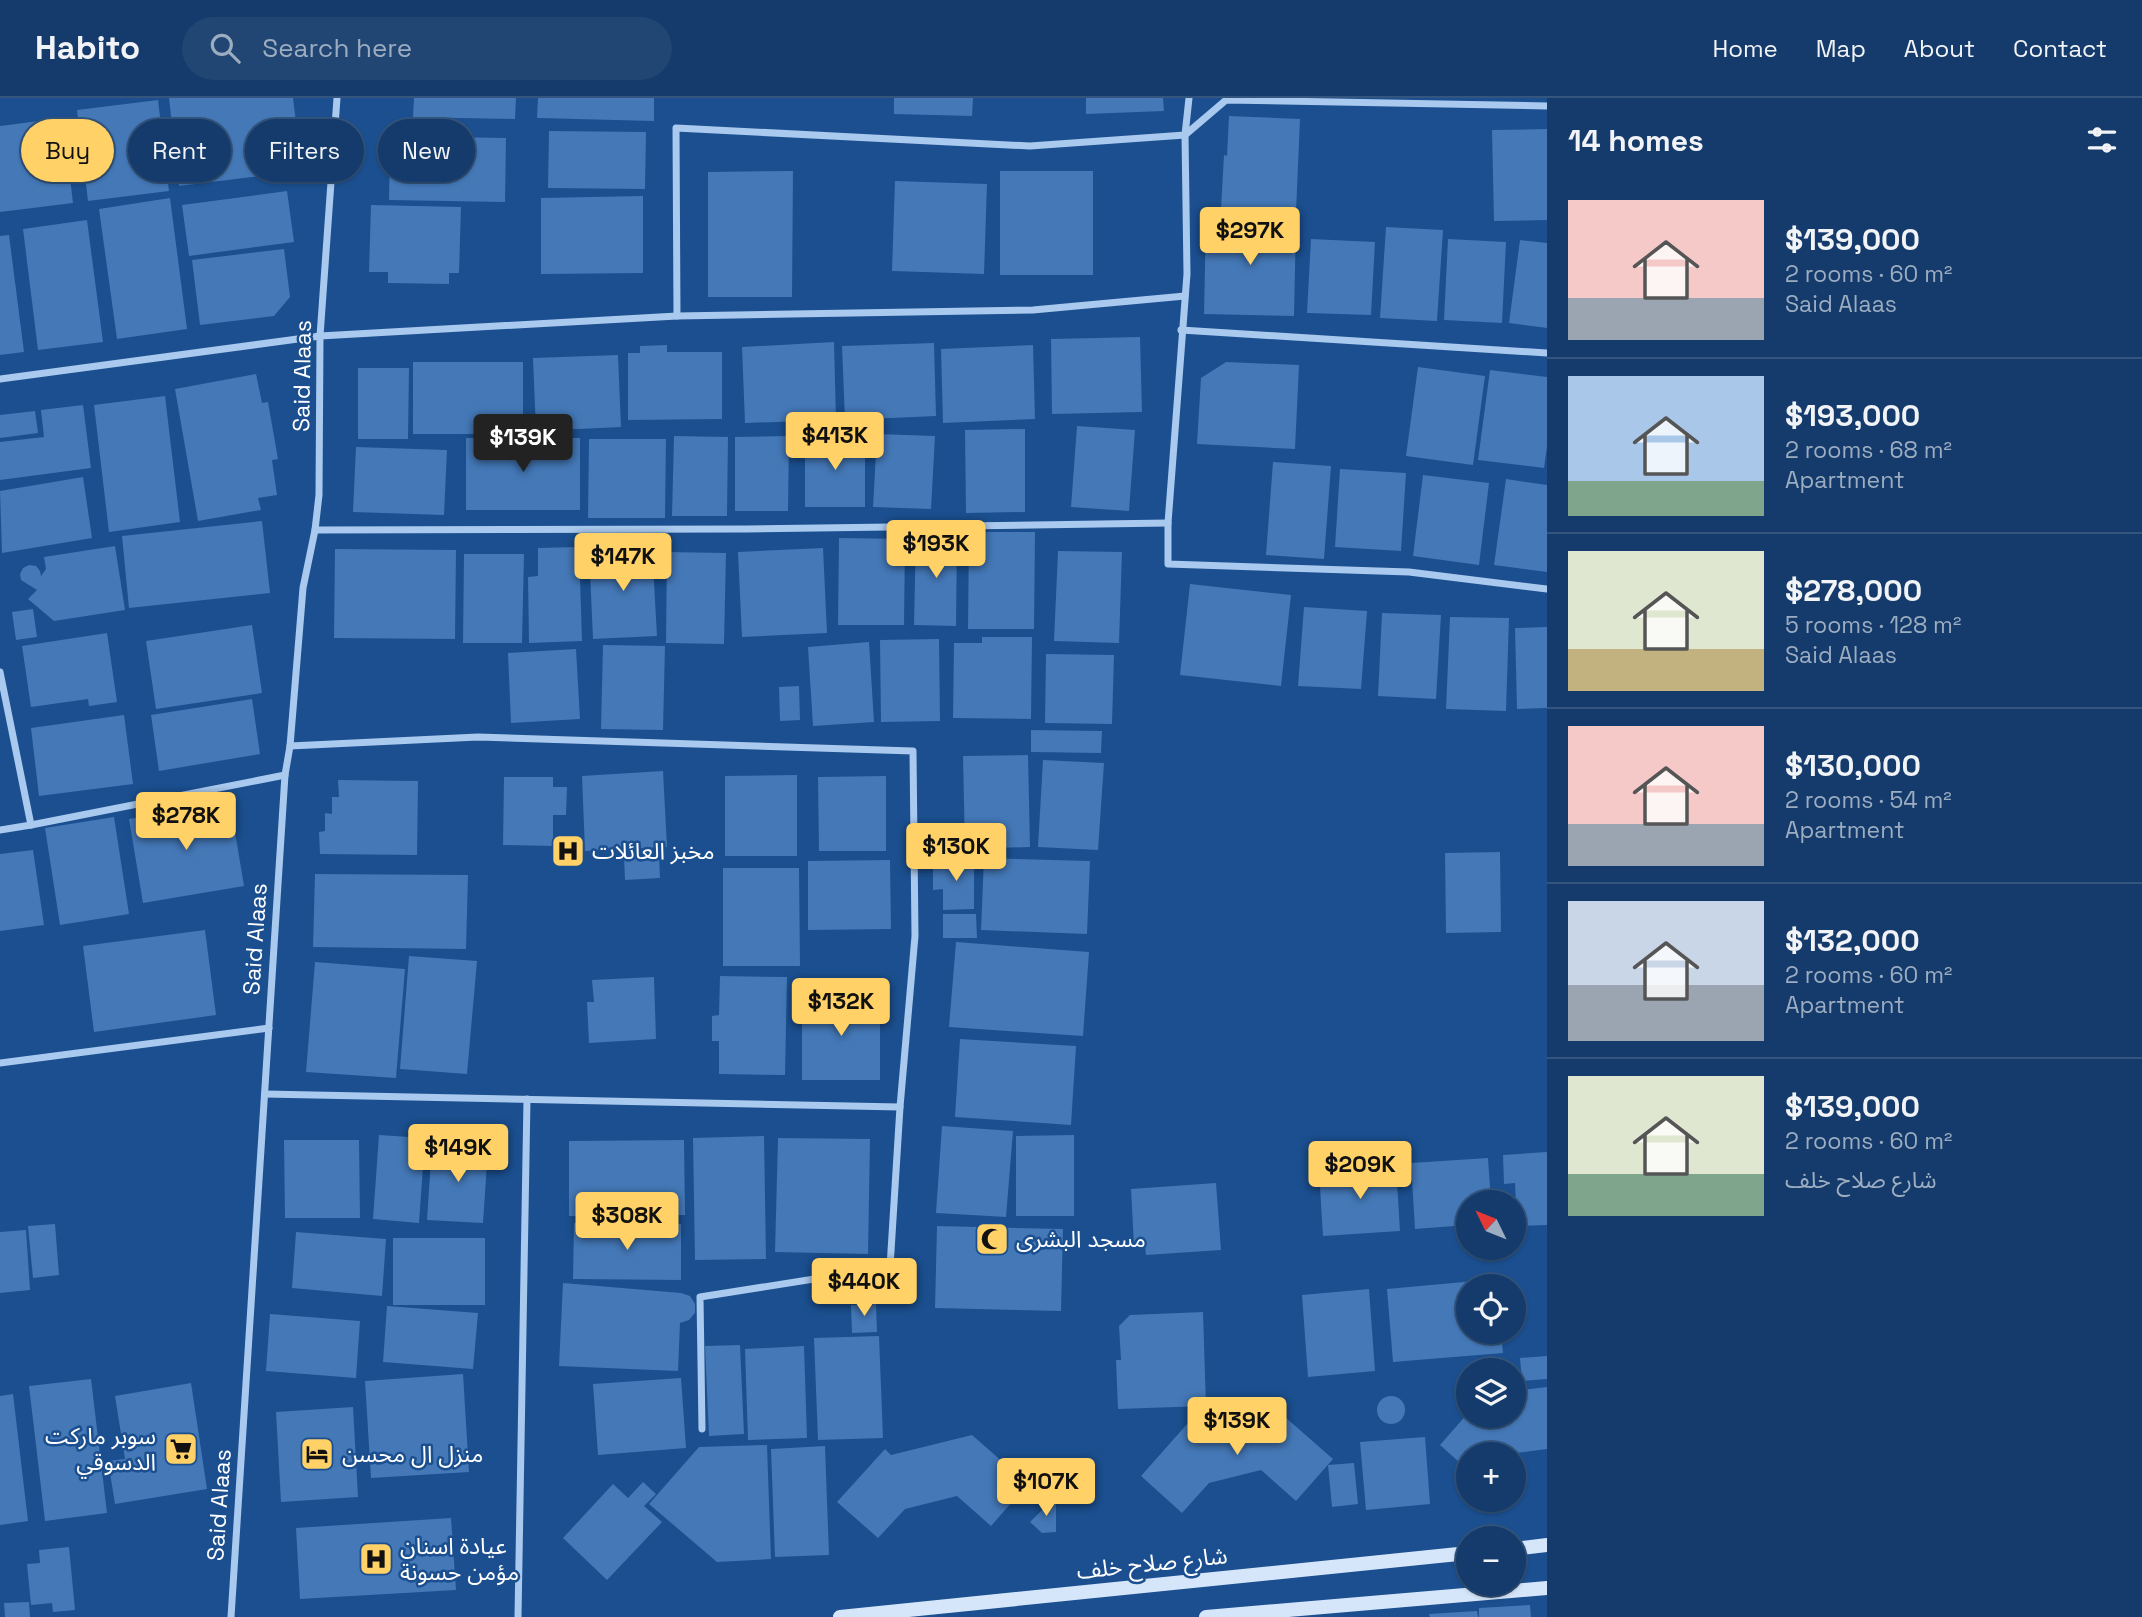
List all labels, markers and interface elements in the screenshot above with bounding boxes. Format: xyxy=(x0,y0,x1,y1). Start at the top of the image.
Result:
search box xyxy=(182,17,672,80)
text: Habito xyxy=(35,27,140,69)
icon: search xyxy=(206,29,244,67)
text: Search here xyxy=(262,31,412,65)
text: Home xyxy=(1712,33,1778,64)
text: Map xyxy=(1816,33,1866,64)
text: About xyxy=(1904,33,1975,64)
text: Contact xyxy=(2013,33,2107,64)
chip: Buy xyxy=(21,119,114,182)
chip: Rent xyxy=(128,119,231,182)
chip: Filters xyxy=(245,119,364,182)
chip: New xyxy=(378,119,475,182)
text: 14 homes xyxy=(1568,121,1704,160)
icon: filters xyxy=(2083,121,2121,159)
pin: $297K xyxy=(1201,208,1299,267)
text: $297K xyxy=(1216,215,1284,245)
text: $139,000 xyxy=(1785,220,1920,259)
icon: home xyxy=(1624,228,1708,312)
text: 2 rooms · 60 m² xyxy=(1785,259,1952,289)
text: Said Alaas xyxy=(1785,289,1897,319)
street label: Said Alaas xyxy=(286,320,318,432)
text: $193,000 xyxy=(1785,396,1920,435)
icon: home xyxy=(1624,404,1708,488)
pin: $413K xyxy=(786,412,884,472)
pin: $139K xyxy=(474,414,572,474)
text: $413K xyxy=(802,420,868,450)
text: $139K xyxy=(490,422,556,452)
text: 2 rooms · 68 m² xyxy=(1785,435,1952,465)
text: Apartment xyxy=(1785,465,1905,495)
pin: $193K xyxy=(887,520,985,580)
text: $193K xyxy=(903,528,969,558)
pin: $147K xyxy=(574,533,672,593)
text: $147K xyxy=(590,541,656,571)
text: $278,000 xyxy=(1785,571,1922,610)
icon: home xyxy=(1624,579,1708,663)
text: 5 rooms · 128 m² xyxy=(1785,610,1961,640)
text: Said Alaas xyxy=(1785,640,1897,670)
text: $130,000 xyxy=(1785,746,1921,785)
icon: home xyxy=(1624,754,1708,838)
text: 2 rooms · 54 m² xyxy=(1785,785,1952,815)
pin: $278K xyxy=(137,792,235,852)
text: $278K xyxy=(152,800,220,830)
text: Apartment xyxy=(1785,815,1905,845)
pin: $130K xyxy=(907,824,1005,883)
text: $130K xyxy=(922,831,990,861)
hospital icon: مخبز العائلات xyxy=(549,832,587,870)
place label: مخبز العائلات xyxy=(592,836,715,866)
street label: Said Alaas xyxy=(236,882,274,996)
text: $132,000 xyxy=(1785,921,1920,960)
icon: home xyxy=(1624,929,1708,1013)
text: 2 rooms · 60 m² xyxy=(1785,960,1952,990)
pin: $132K xyxy=(792,978,890,1038)
text: $132K xyxy=(808,986,874,1016)
text: Apartment xyxy=(1785,990,1905,1020)
text: $139,000 xyxy=(1785,1087,1920,1126)
icon: home xyxy=(1624,1104,1708,1188)
pin: $149K xyxy=(409,1124,507,1184)
text: 2 rooms · 60 m² xyxy=(1785,1126,1952,1156)
text: $149K xyxy=(424,1132,492,1162)
pin: $209K xyxy=(1311,1142,1409,1201)
text: $209K xyxy=(1324,1149,1396,1179)
text: شارع صلاح خلف xyxy=(1785,1165,1937,1195)
north arrow xyxy=(1456,1190,1526,1260)
map controls xyxy=(1456,1190,1526,1596)
pin: $308K xyxy=(578,1192,676,1252)
text: $308K xyxy=(591,1200,663,1230)
mosque icon: مسجد البشرى xyxy=(973,1220,1011,1258)
place label: مسجد البشرى xyxy=(1016,1224,1146,1254)
pin: $440K xyxy=(815,1258,913,1318)
text: $440K xyxy=(828,1266,900,1296)
button: locate xyxy=(1456,1274,1526,1344)
button: layers xyxy=(1456,1358,1526,1428)
pin: $139K xyxy=(1188,1398,1286,1457)
text: $139K xyxy=(1204,1405,1270,1435)
place label: سوبر ماركت الدسوقي xyxy=(45,1421,156,1479)
supermarket icon: سوبر ماركت الدسوقي xyxy=(162,1430,200,1468)
hotel icon: منزل ال محسن xyxy=(298,1435,336,1473)
place label: منزل ال محسن xyxy=(342,1439,483,1469)
button: + xyxy=(1456,1442,1526,1512)
street label: Said Alaas xyxy=(200,1448,238,1562)
pin: $107K xyxy=(997,1458,1095,1518)
text: $107K xyxy=(1013,1466,1079,1496)
button: − xyxy=(1456,1526,1526,1596)
place label: عيادة اسنان مؤمن حسونة xyxy=(400,1531,519,1587)
hospital icon: عيادة اسنان مؤمن حسونة xyxy=(357,1540,395,1578)
street label: شارع صلاح خلف xyxy=(1075,1540,1229,1588)

